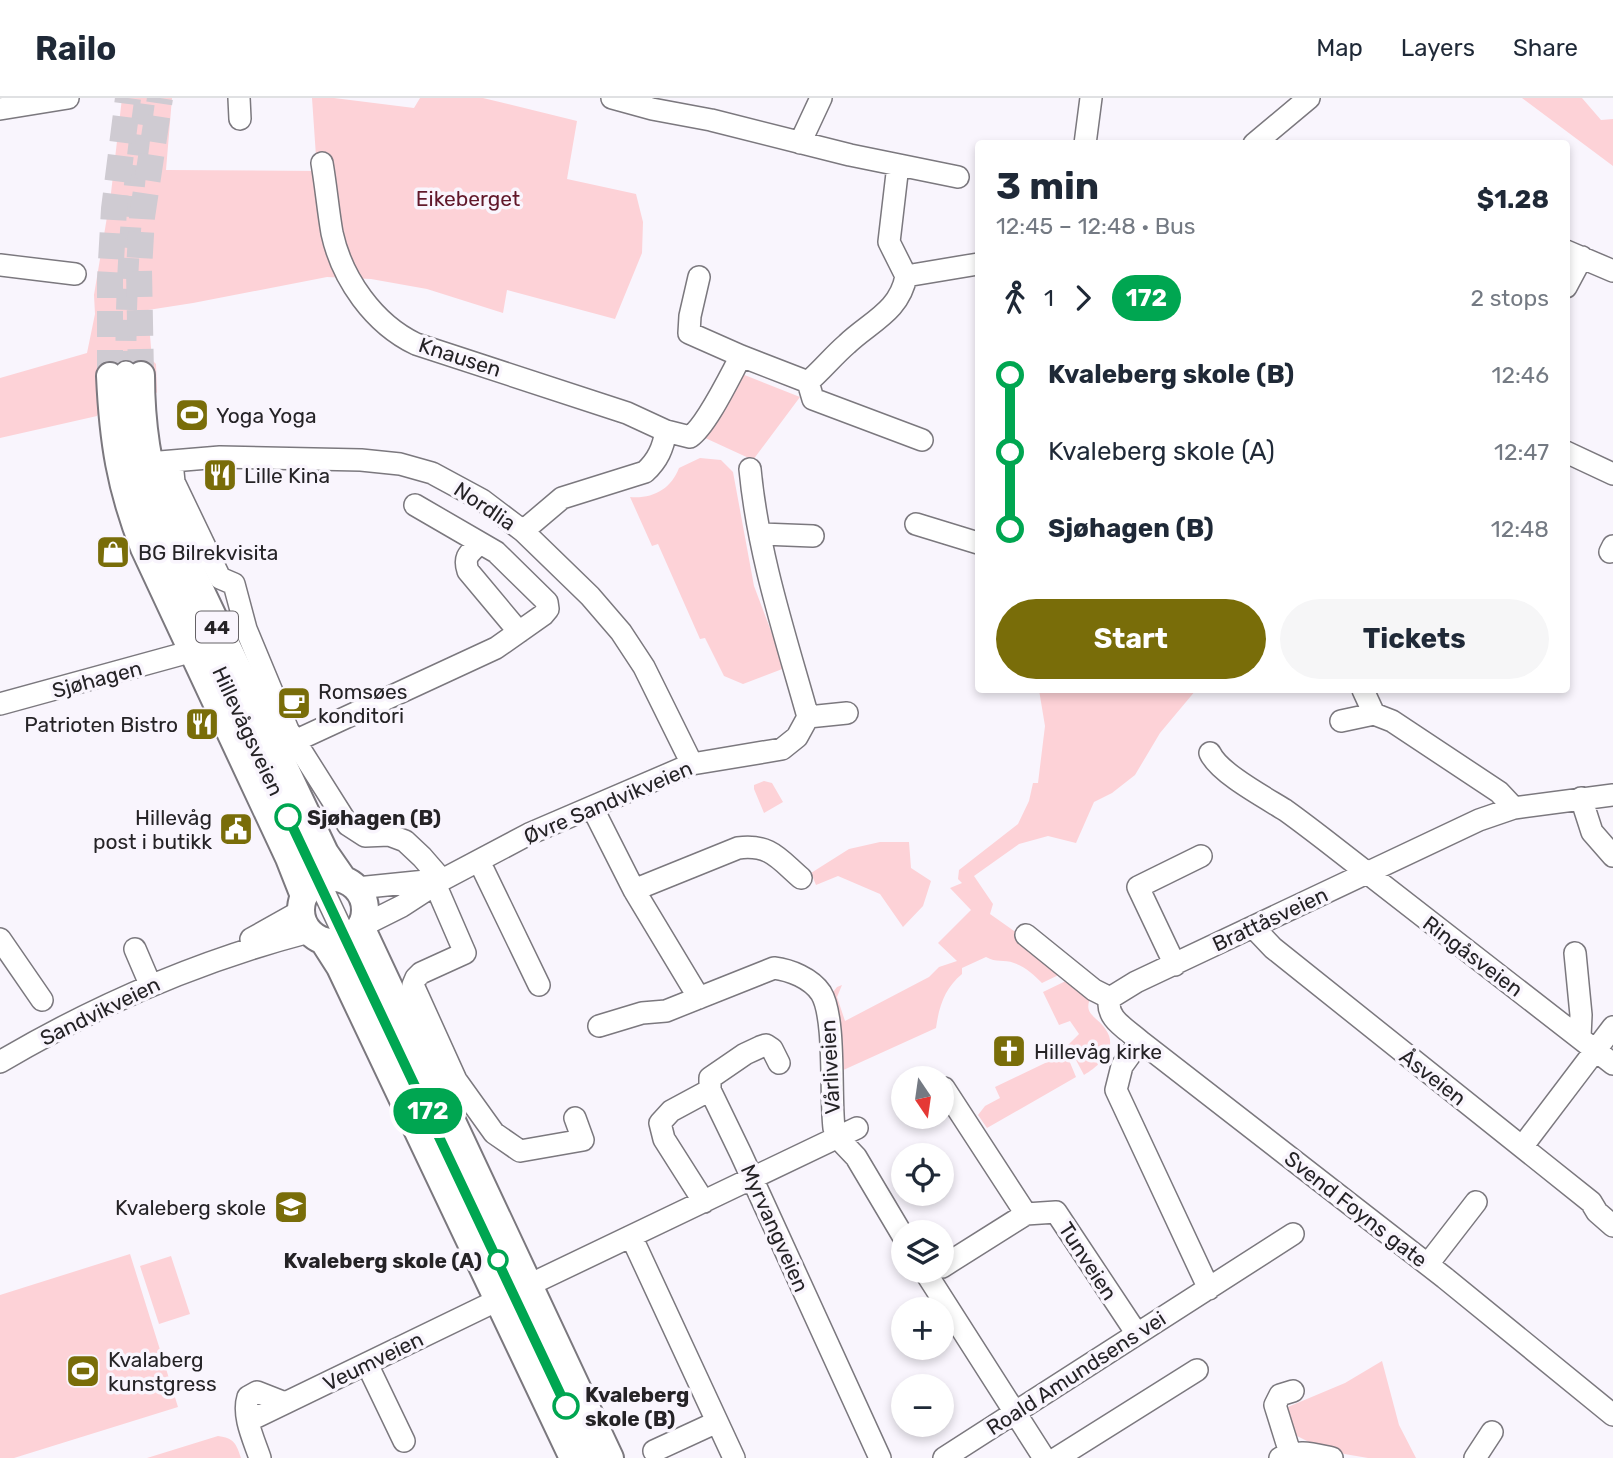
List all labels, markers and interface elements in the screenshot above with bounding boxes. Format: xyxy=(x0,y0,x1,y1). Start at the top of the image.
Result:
text: Railo xyxy=(35,29,116,68)
text: Map xyxy=(1316,34,1363,62)
text: Layers xyxy=(1401,34,1475,62)
text: Share xyxy=(1513,34,1578,62)
text: 3 min xyxy=(996,163,1099,209)
text: $1.28 xyxy=(1477,184,1549,215)
park label: Eikeberget xyxy=(416,186,520,211)
text: 12:45 – 12:48 · Bus xyxy=(996,212,1196,240)
icon: walk xyxy=(996,279,1034,317)
icon: forward xyxy=(1064,279,1102,317)
text: 1 xyxy=(1044,284,1054,312)
text: 172 xyxy=(1126,284,1167,312)
text: 2 stops xyxy=(1471,284,1549,312)
street label: Knausen xyxy=(416,332,504,382)
text: Kvaleberg skole (B) xyxy=(1048,359,1294,390)
text: 12:46 xyxy=(1492,361,1549,389)
sports icon: Yoga Yoga xyxy=(173,396,211,434)
place label: Yoga Yoga xyxy=(216,403,317,428)
text: Kvaleberg skole (A) xyxy=(1048,436,1275,467)
text: 12:47 xyxy=(1494,438,1549,466)
restaurant icon: Lille Kina xyxy=(201,456,239,494)
place label: Lille Kina xyxy=(244,463,330,488)
street label: Nordlia xyxy=(450,476,520,536)
text: Sjøhagen (B) xyxy=(1048,513,1214,544)
text: 12:48 xyxy=(1491,515,1549,543)
shop icon: BG Bilrekvisita xyxy=(94,533,132,571)
place label: BG Bilrekvisita xyxy=(138,540,278,565)
button: Start xyxy=(996,599,1266,679)
button: Tickets xyxy=(1280,599,1549,679)
road number: 44 xyxy=(196,612,238,642)
street label: Sjøhagen xyxy=(49,655,145,703)
street label: Hillevågsveien xyxy=(207,662,289,800)
place label: Romsøes konditori xyxy=(318,679,408,728)
cafe icon: Romsøes konditori xyxy=(275,684,313,722)
restaurant icon: Patrioten Bistro xyxy=(183,705,221,743)
place label: Patrioten Bistro xyxy=(24,712,178,737)
street label: Øvre Sandvikveien xyxy=(520,755,696,849)
marker: Sjøhagen (B) xyxy=(275,804,301,830)
place label: Hillevåg post i butikk xyxy=(93,805,212,854)
place label: Sjøhagen (B) xyxy=(307,805,441,830)
public building icon: Hillevåg post i butikk xyxy=(217,810,255,848)
street label: Brattåsveien xyxy=(1208,881,1332,957)
street label: Ringåsveien xyxy=(1418,910,1528,1002)
street label: Sandvikveien xyxy=(36,971,164,1051)
street label: Vårliveien xyxy=(815,1019,845,1115)
church icon: Hillevåg kirke xyxy=(990,1032,1028,1070)
place label: Hillevåg kirke xyxy=(1034,1039,1162,1064)
street label: Åsveien xyxy=(1395,1043,1471,1111)
north arrow xyxy=(891,1066,954,1129)
map controls xyxy=(891,1066,954,1437)
line badge: 172 xyxy=(388,1088,468,1134)
text: 172 xyxy=(407,1097,449,1125)
button: locate xyxy=(891,1143,954,1206)
street label: Svend Foyns gate xyxy=(1280,1146,1432,1272)
street label: Myrvangveien xyxy=(736,1160,814,1296)
school or university icon: Kvaleberg skole xyxy=(272,1188,310,1226)
place label: Kvaleberg skole xyxy=(115,1195,266,1220)
street label: Tunveien xyxy=(1054,1217,1122,1305)
button: layers xyxy=(891,1220,954,1283)
place label: Kvaleberg skole (A) xyxy=(283,1248,482,1273)
marker: Kvaleberg skole (A) xyxy=(488,1250,508,1270)
button: + xyxy=(891,1297,954,1360)
street label: Roald Amundsens vei xyxy=(982,1306,1170,1440)
street label: Veumveien xyxy=(319,1326,427,1396)
place label: Kvalaberg kunstgress xyxy=(108,1347,217,1396)
sports icon: Kvalaberg kunstgress xyxy=(64,1352,102,1390)
button: − xyxy=(891,1374,954,1437)
place label: Kvaleberg skole (B) xyxy=(585,1382,689,1431)
marker: Kvaleberg skole (B) xyxy=(553,1393,579,1419)

